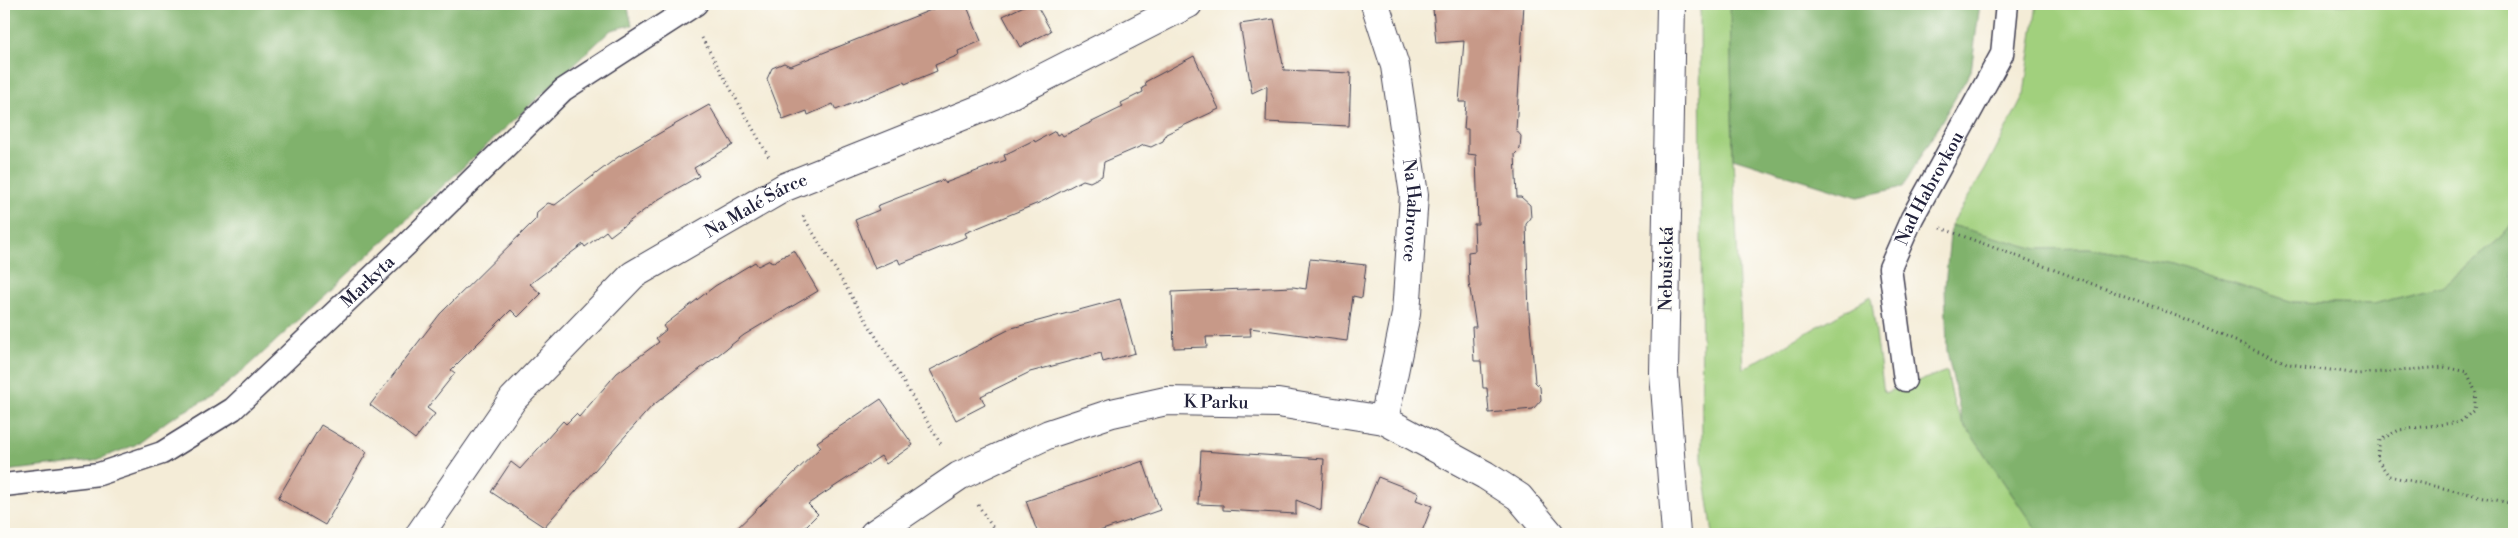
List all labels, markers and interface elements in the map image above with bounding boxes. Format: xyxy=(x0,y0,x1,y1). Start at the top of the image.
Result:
street label: Nad Habrovkou xyxy=(1890,127,1970,249)
street label: Na Habrovce xyxy=(1397,157,1426,263)
street label: Na Malé Šárce xyxy=(700,168,811,243)
street label: Nebušická xyxy=(1654,226,1679,312)
street label: Markyta xyxy=(336,250,400,313)
street label: K Parku xyxy=(1183,390,1250,414)

